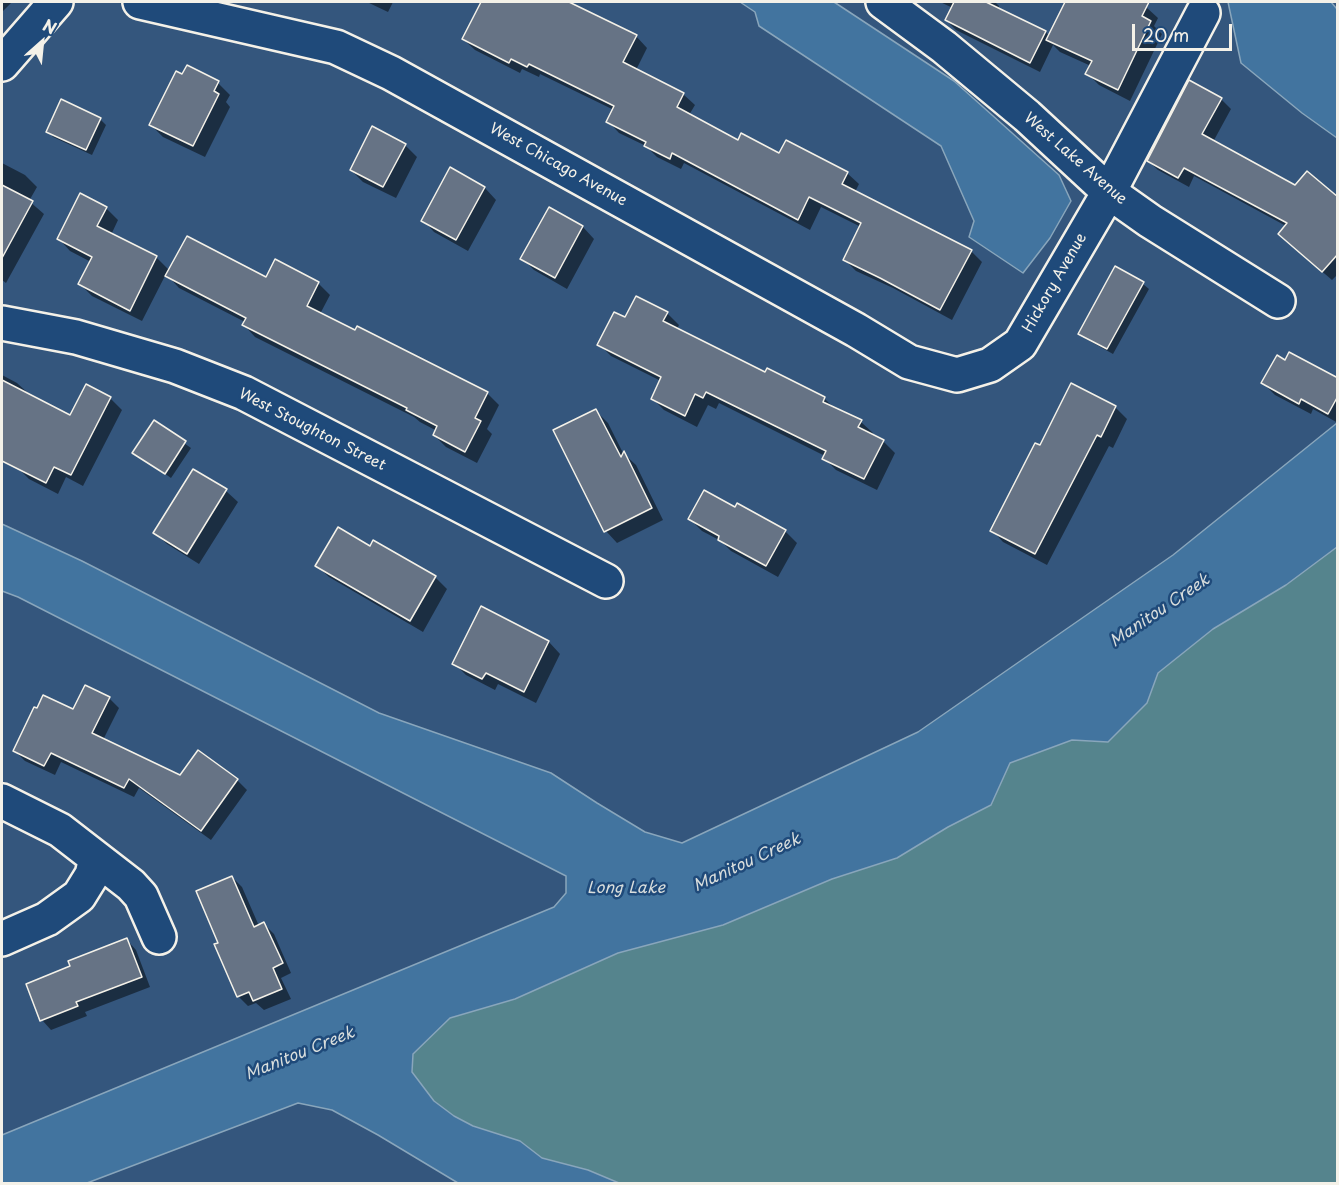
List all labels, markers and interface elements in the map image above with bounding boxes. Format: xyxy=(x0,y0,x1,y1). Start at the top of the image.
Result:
north arrow xyxy=(12,12,72,72)
text: N xyxy=(39,12,61,40)
scale bar xyxy=(1135,12,1236,50)
text: 20 m xyxy=(1143,21,1189,48)
street label: West Lake Avenue xyxy=(1020,109,1130,209)
street label: West Chicago Avenue xyxy=(486,120,630,210)
street label: Hickory Avenue xyxy=(1019,230,1091,336)
street label: West Stoughton Street xyxy=(235,385,389,475)
water label: Manitou Creek xyxy=(1106,571,1214,651)
water label: Manitou Creek xyxy=(690,830,804,896)
water label: Long Lake xyxy=(587,879,665,899)
water label: Manitou Creek xyxy=(243,1023,357,1085)

